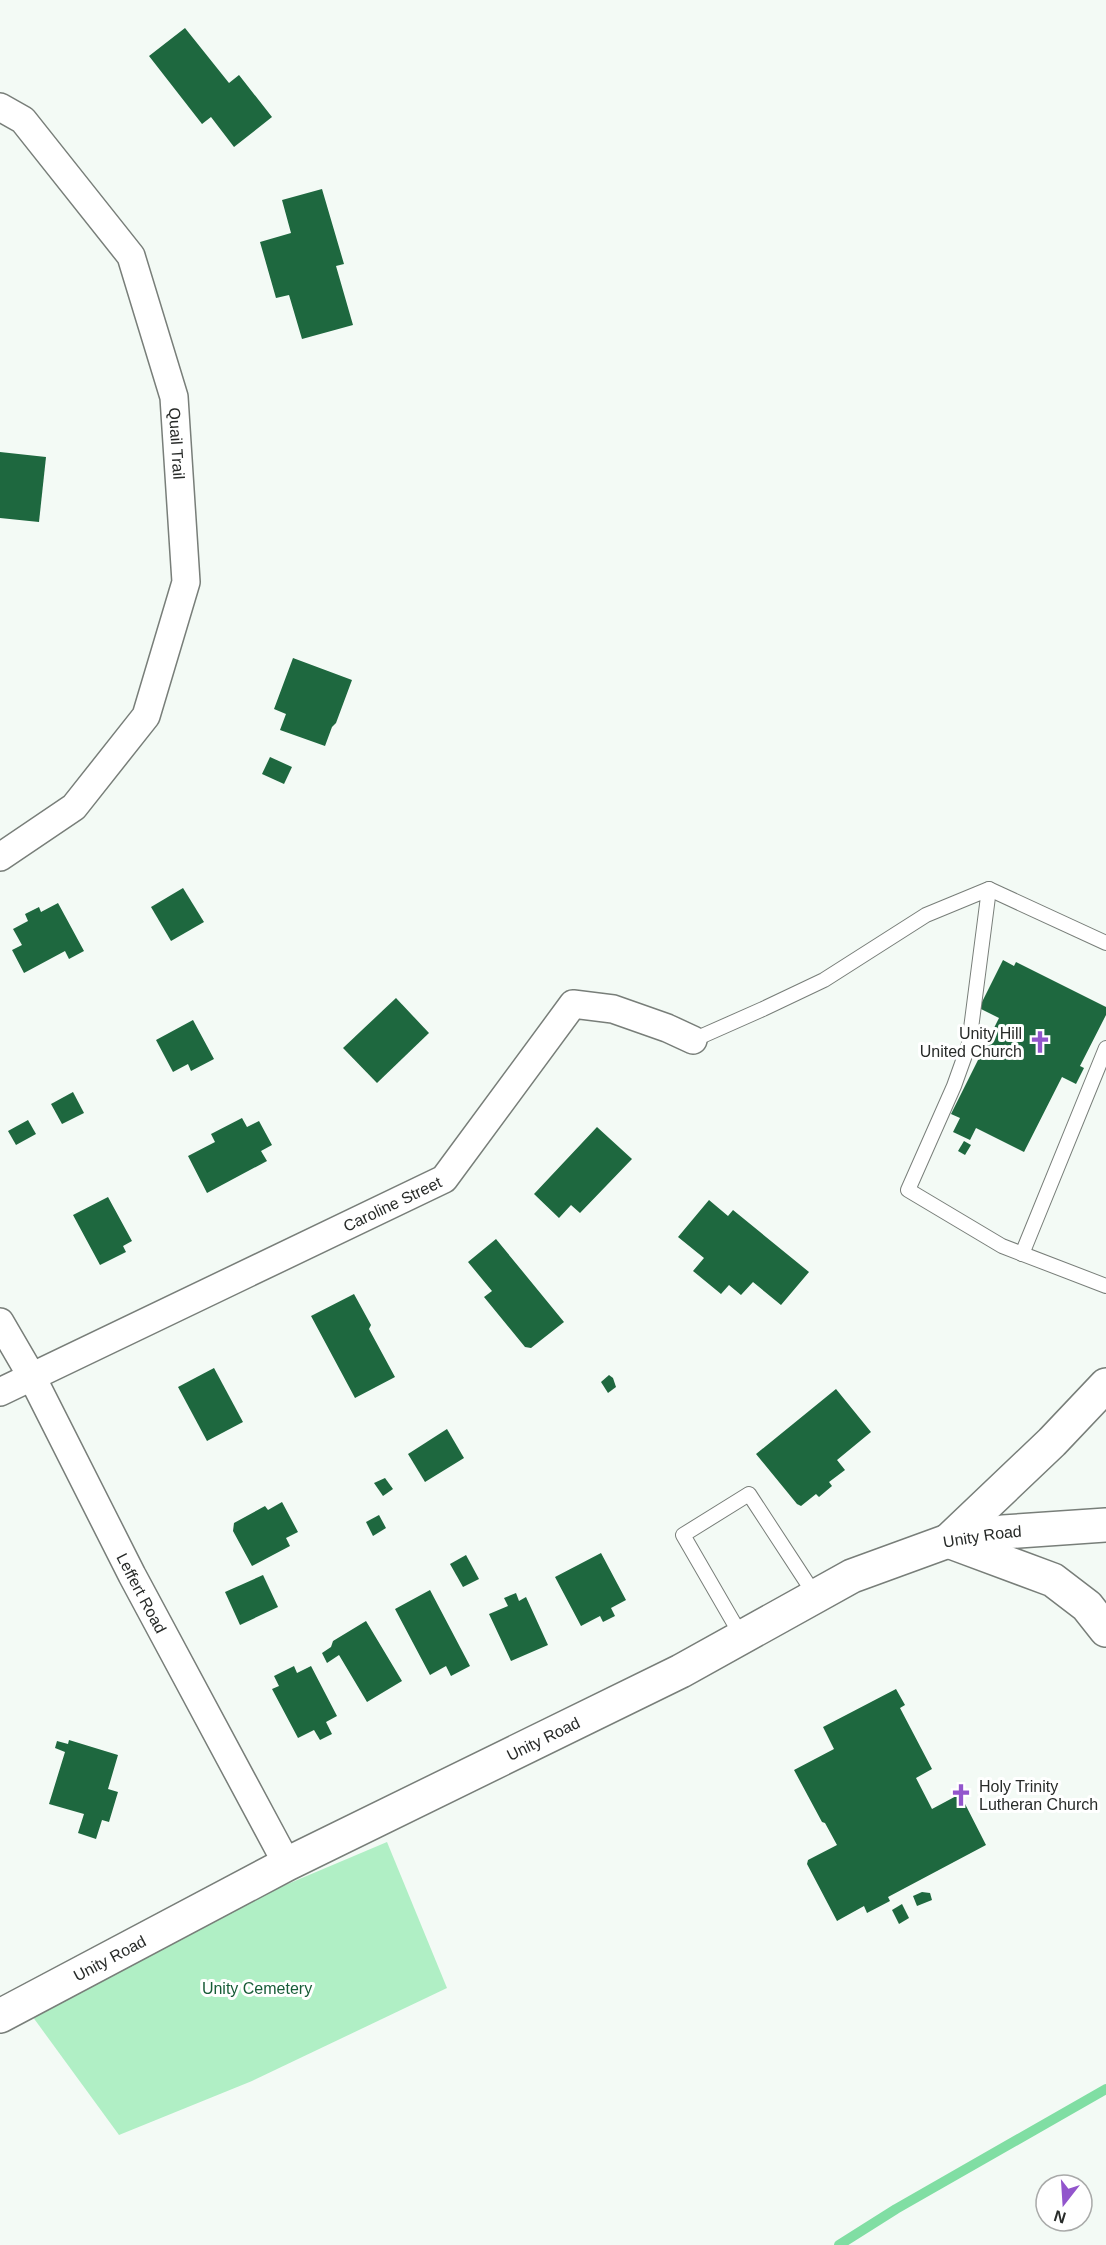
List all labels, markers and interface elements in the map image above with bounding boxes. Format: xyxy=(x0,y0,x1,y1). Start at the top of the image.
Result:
street label: Quail Trail xyxy=(166,407,188,480)
place label: Unity Hill United Church xyxy=(920,1025,1022,1060)
church icon: Unity Hill United Church xyxy=(1027,1029,1053,1055)
street label: Caroline Street xyxy=(340,1173,445,1235)
street label: Unity Road xyxy=(942,1522,1022,1550)
street label: Leffert Road xyxy=(114,1550,170,1636)
street label: Unity Road xyxy=(504,1713,582,1764)
place label: Holy Trinity Lutheran Church xyxy=(979,1778,1098,1813)
church icon: Holy Trinity Lutheran Church xyxy=(948,1782,974,1808)
street label: Unity Road xyxy=(71,1932,149,1984)
park label: Unity Cemetery xyxy=(202,1980,312,1997)
north arrow xyxy=(1034,2173,1094,2233)
text: N xyxy=(1052,2207,1068,2227)

